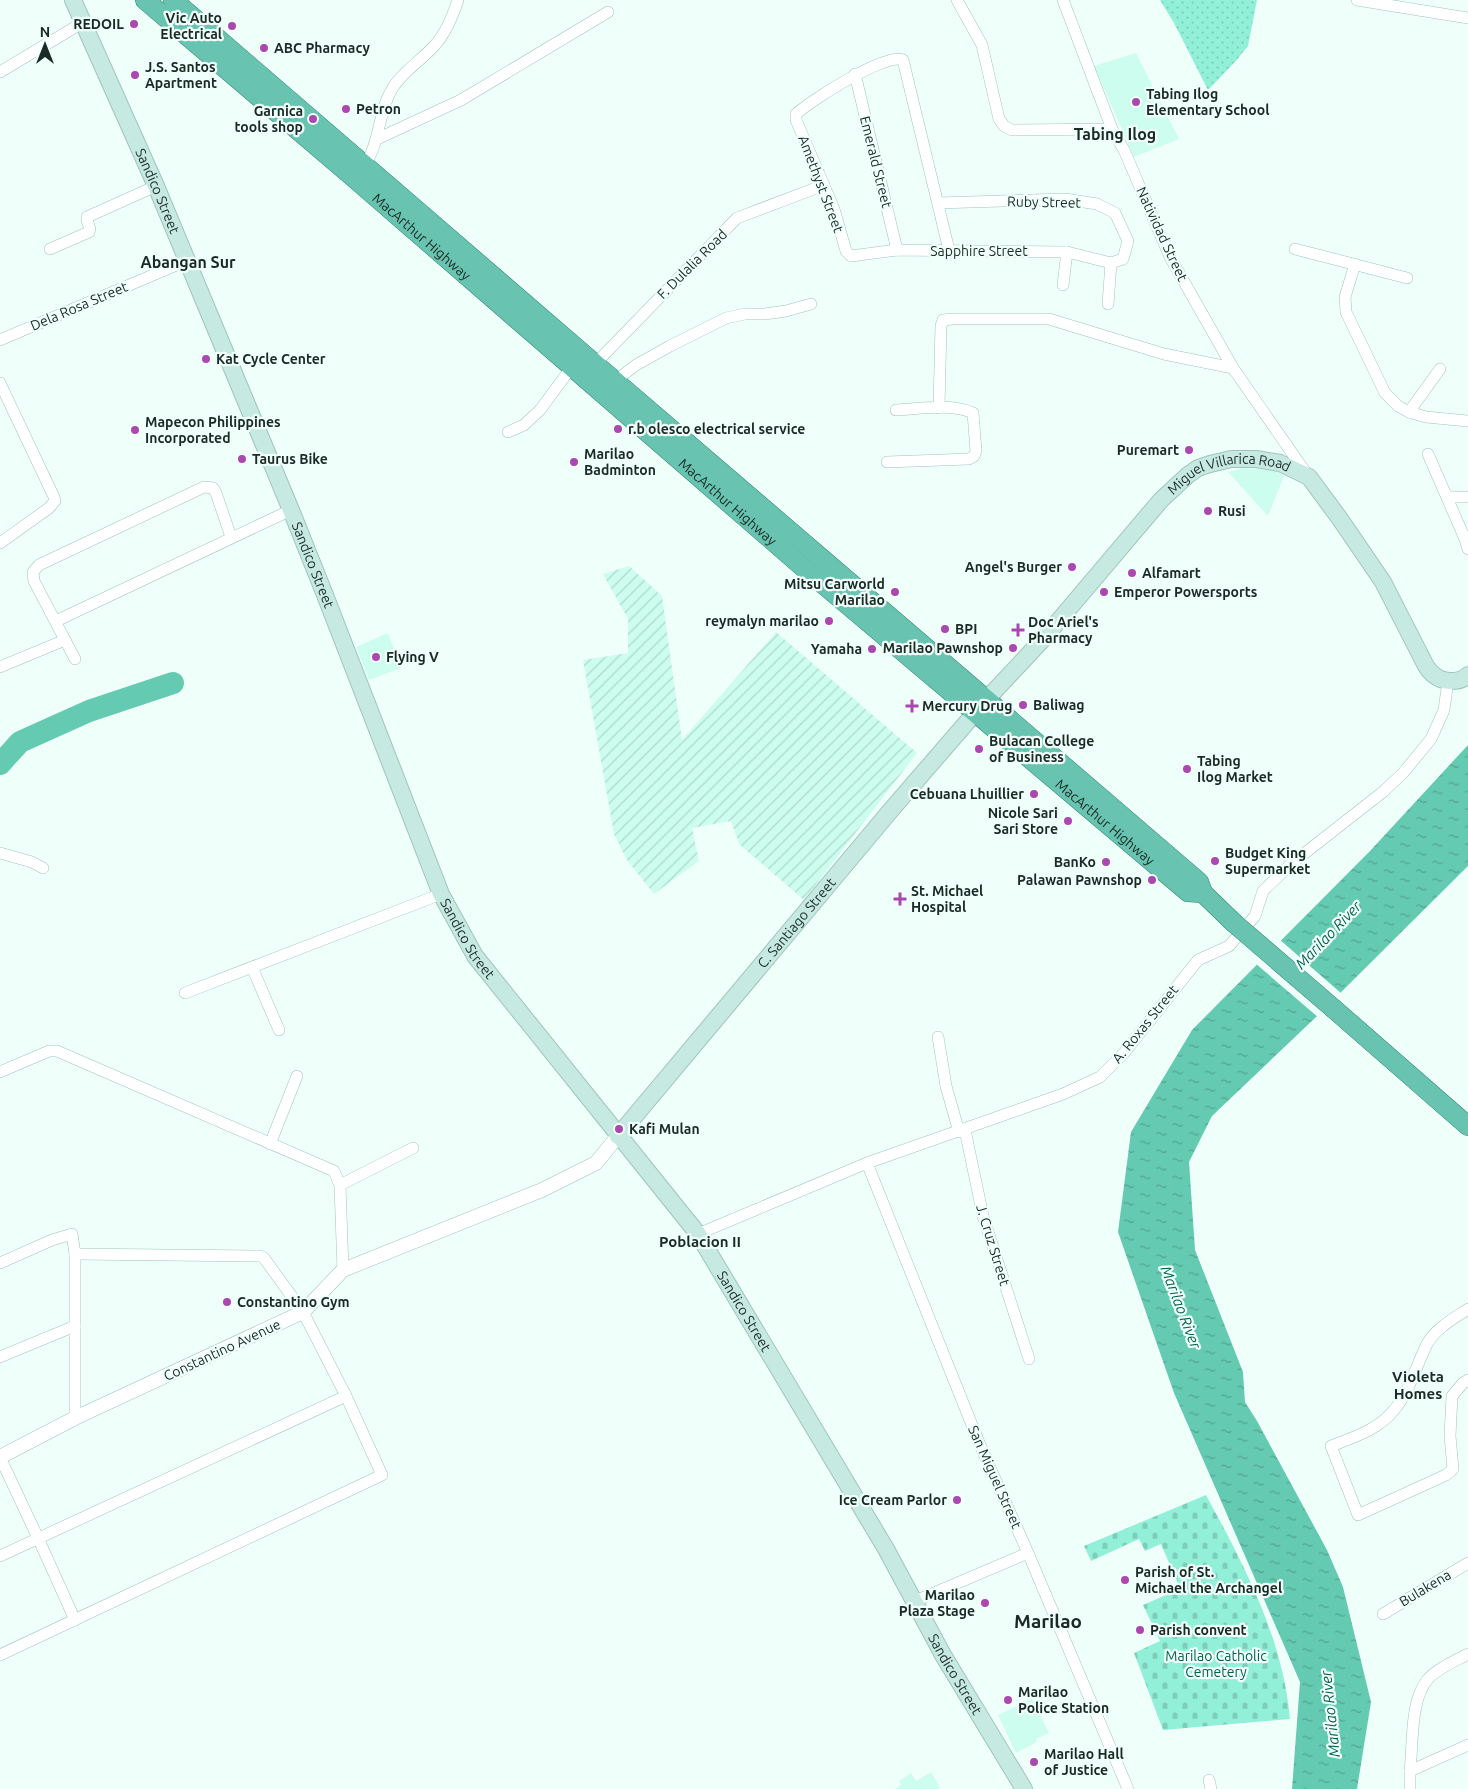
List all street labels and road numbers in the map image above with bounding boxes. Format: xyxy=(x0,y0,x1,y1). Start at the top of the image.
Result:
street label: Emerald Street xyxy=(857,114,895,210)
street label: Amethyst Street xyxy=(795,133,847,235)
street label: Sandico Street xyxy=(132,146,183,237)
street label: Natividad Street xyxy=(1133,184,1191,284)
street label: MacArthur Highway xyxy=(369,190,474,284)
street label: Ruby Street xyxy=(1007,193,1082,211)
street label: F. Dulalia Road xyxy=(654,226,730,302)
street label: Sapphire Street xyxy=(930,243,1028,259)
street label: Dela Rosa Street xyxy=(28,278,131,334)
street label: Miguel Villarica Road xyxy=(1164,451,1293,498)
street label: MacArthur Highway xyxy=(675,455,780,549)
street label: Sandico Street xyxy=(289,520,337,611)
street label: MacArthur Highway xyxy=(1052,776,1158,868)
street label: C. Santiago Street xyxy=(754,874,839,971)
street label: Sandico Street xyxy=(437,896,498,982)
street label: A. Roxas Street xyxy=(1109,981,1182,1066)
street label: J. Cruz Street xyxy=(973,1202,1013,1288)
street label: Sandico Street xyxy=(714,1268,775,1355)
street label: Constantino Avenue xyxy=(161,1316,283,1384)
street label: San Miguel Street xyxy=(965,1423,1025,1531)
street label: Bulakena xyxy=(1396,1566,1454,1610)
street label: Sandico Street xyxy=(925,1631,985,1718)

